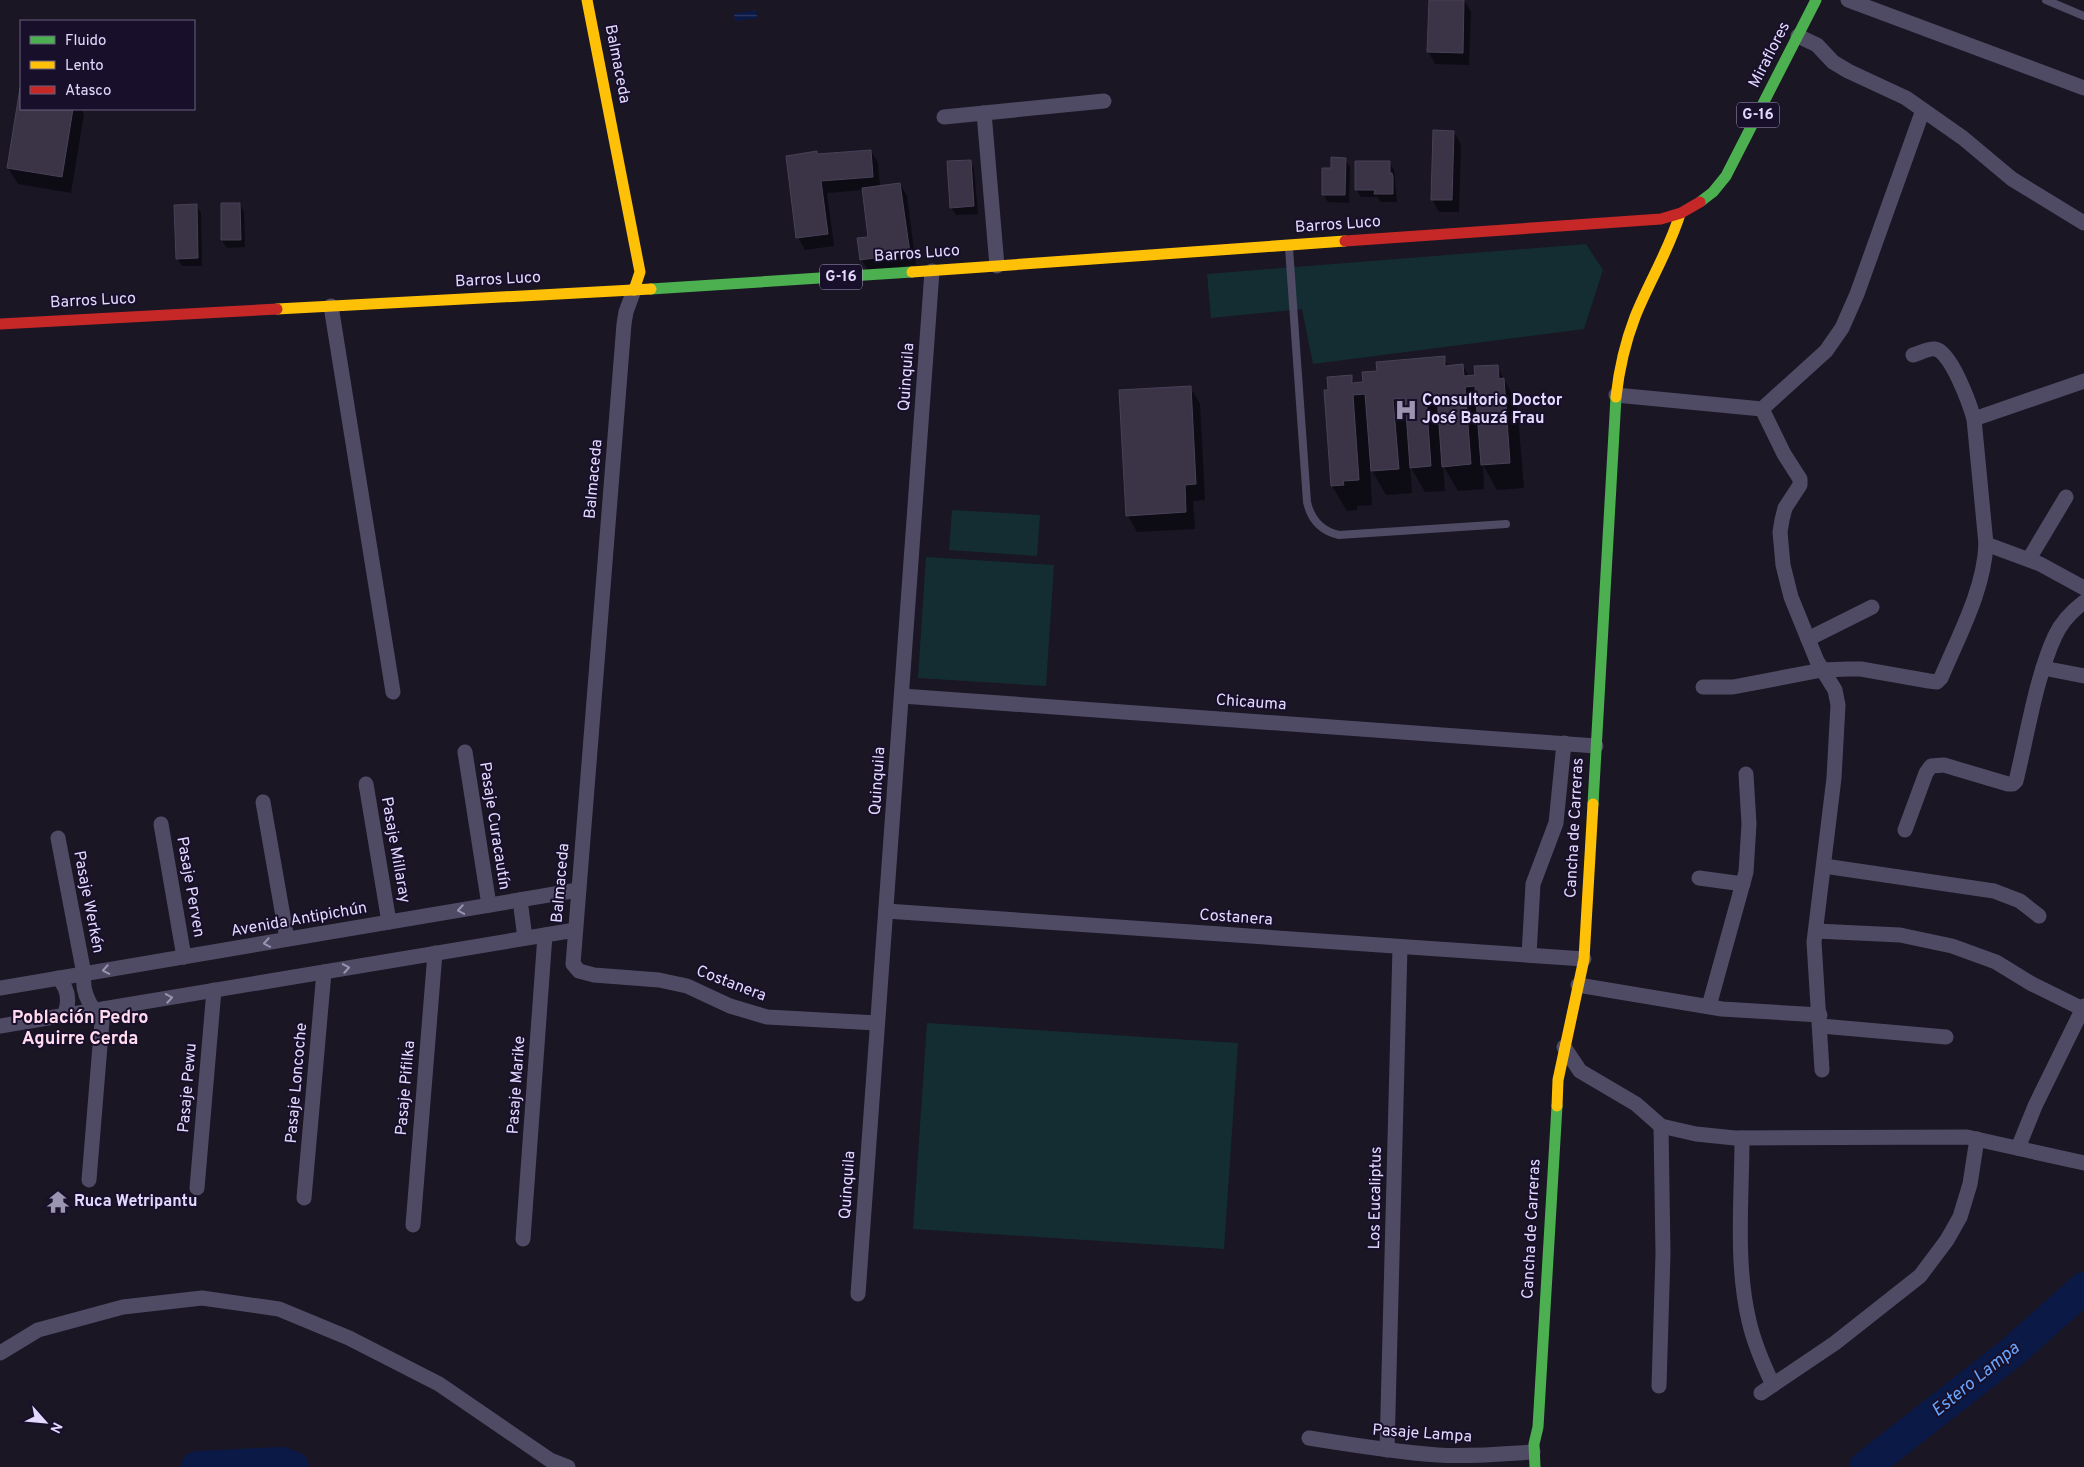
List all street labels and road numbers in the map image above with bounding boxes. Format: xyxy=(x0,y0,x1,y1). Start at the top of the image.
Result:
street label: Miraflores xyxy=(1745,19,1795,91)
street label: Balmaceda xyxy=(600,23,634,105)
road number: G-16 xyxy=(1737,102,1779,128)
street label: Barros Luco xyxy=(1294,212,1382,238)
street label: Barros Luco xyxy=(873,241,961,267)
road number: G-16 xyxy=(820,264,862,290)
street label: Barros Luco xyxy=(454,268,542,292)
street label: Barros Luco xyxy=(49,289,137,313)
street label: Quinquila xyxy=(895,342,919,412)
street label: Balmaceda xyxy=(581,438,607,520)
street label: Chicauma xyxy=(1215,691,1287,715)
street label: Quinquila xyxy=(866,746,890,816)
street label: Cancha de Carreras xyxy=(1561,757,1589,899)
street label: Pasaje Curacautín xyxy=(474,761,514,891)
street label: Pasaje Millaray xyxy=(376,795,414,905)
street label: Pasaje Perven xyxy=(171,835,209,939)
street label: Balmaceda xyxy=(548,842,574,924)
street label: Pasaje Werkén xyxy=(68,849,108,955)
street label: Avenida Antipichún xyxy=(229,898,369,942)
street label: Costanera xyxy=(1199,905,1273,931)
street label: Costanera xyxy=(693,962,769,1006)
street label: Pasaje Loncoche xyxy=(282,1022,312,1144)
street label: Pasaje Marike xyxy=(504,1035,530,1135)
street label: Pasaje Pifilka xyxy=(392,1040,420,1136)
street label: Pasaje Pewu xyxy=(174,1042,202,1134)
street label: Los Eucaliptus xyxy=(1365,1146,1387,1250)
street label: Quinquila xyxy=(836,1150,860,1220)
street label: Cancha de Carreras xyxy=(1518,1158,1546,1300)
street label: Pasaje Lampa xyxy=(1371,1421,1473,1447)

